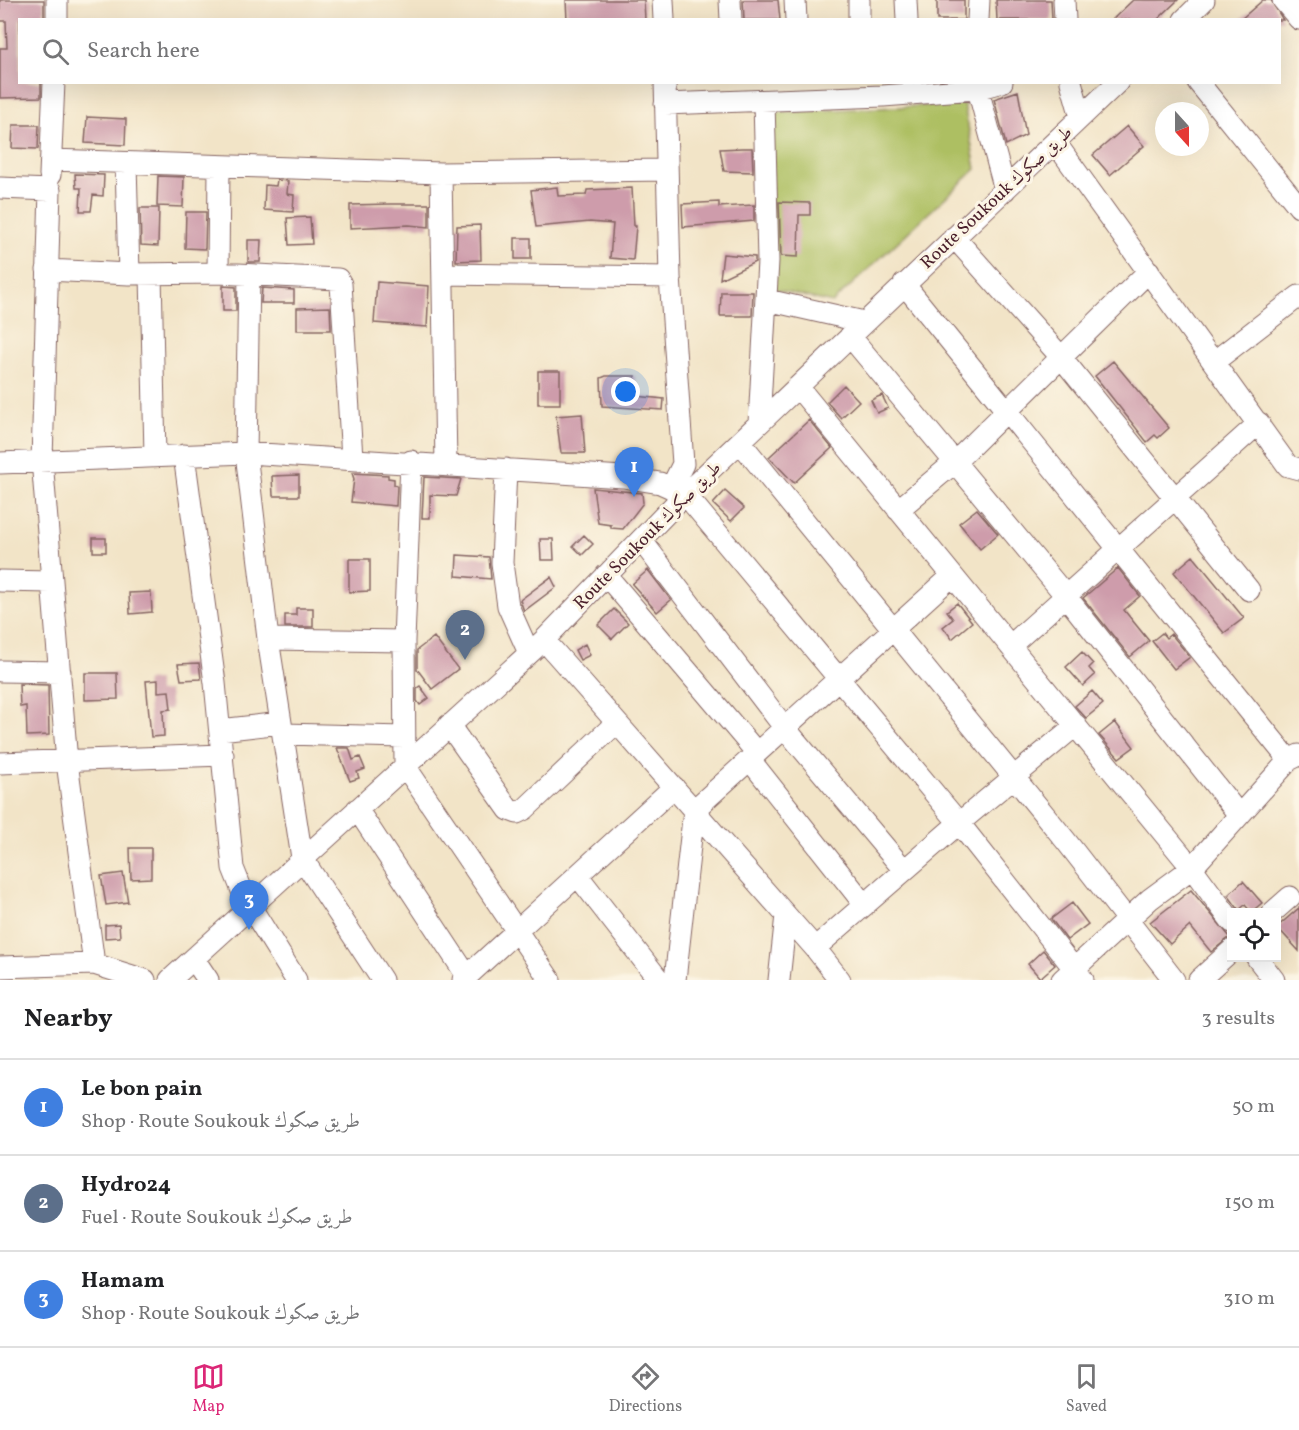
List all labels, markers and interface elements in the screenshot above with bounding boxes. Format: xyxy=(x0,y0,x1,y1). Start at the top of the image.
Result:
search box xyxy=(18,18,1281,84)
icon: search xyxy=(39,35,72,68)
text: Search here xyxy=(87,36,200,67)
north arrow xyxy=(1155,102,1209,156)
street label: Route Soukouk طريق صكوك xyxy=(915,121,1079,275)
your location xyxy=(611,377,640,406)
pin: 1 xyxy=(614,448,654,497)
street label: Route Soukouk طريق صكوك xyxy=(569,457,728,616)
pin: 2 xyxy=(446,610,484,660)
pin: 3 xyxy=(230,880,268,930)
map controls xyxy=(1227,908,1281,962)
button: locate xyxy=(1227,908,1281,962)
text: Nearby xyxy=(24,1001,113,1037)
text: 3 results xyxy=(1201,1005,1275,1033)
text: Le bon pain xyxy=(81,1074,203,1105)
text: 1 xyxy=(39,1093,48,1121)
text: 50 m xyxy=(1232,1093,1275,1121)
text: Shop · Route Soukouk طريق صكوك xyxy=(81,1108,360,1136)
text: Hydro24 xyxy=(81,1170,171,1201)
text: 2 xyxy=(38,1189,49,1217)
text: 150 m xyxy=(1224,1189,1275,1217)
text: Fuel · Route Soukouk طريق صكوك xyxy=(81,1204,353,1232)
text: Hamam xyxy=(81,1266,165,1297)
text: 3 xyxy=(38,1285,49,1313)
text: 310 m xyxy=(1223,1285,1275,1313)
text: Shop · Route Soukouk طريق صكوك xyxy=(81,1300,360,1328)
tab: Map xyxy=(192,1360,225,1418)
tab: Directions xyxy=(609,1360,682,1418)
tab: Saved xyxy=(1066,1360,1107,1418)

